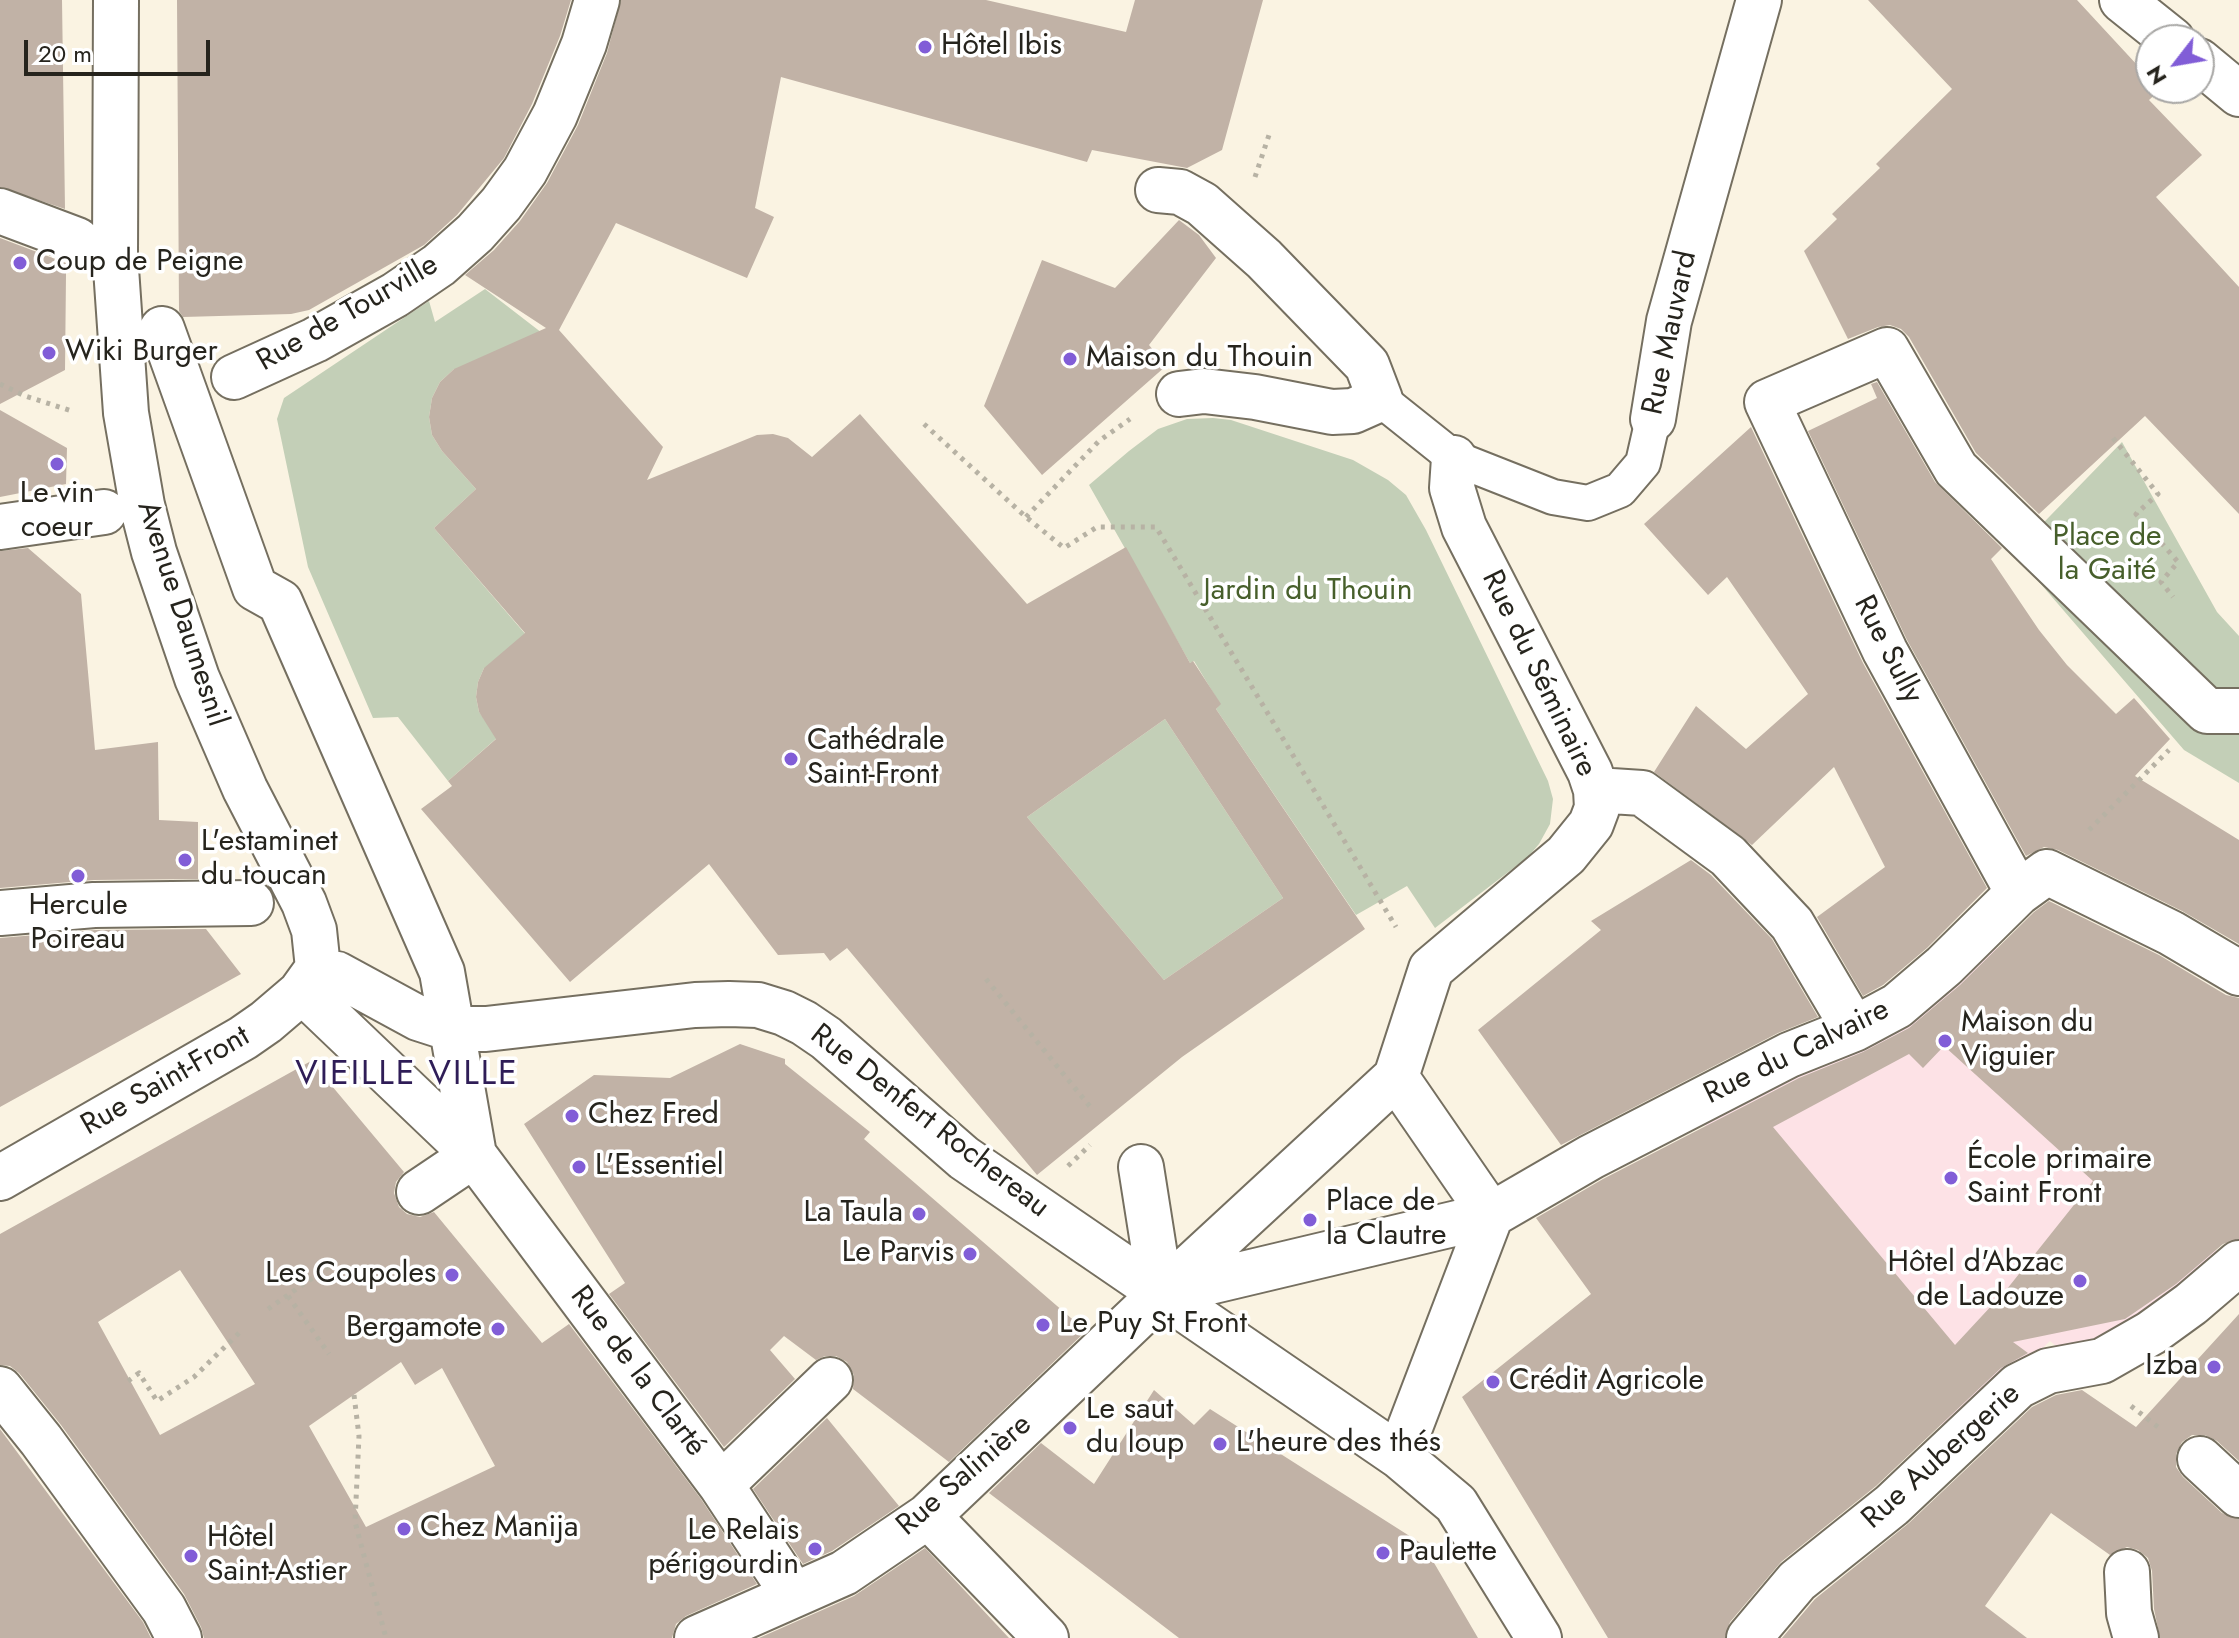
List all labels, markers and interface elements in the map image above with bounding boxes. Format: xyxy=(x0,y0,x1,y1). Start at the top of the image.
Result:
scale bar xyxy=(28,24,214,74)
north arrow xyxy=(2135,24,2215,104)
place label: Hôtel Ibis xyxy=(941,29,1062,65)
text: 20 m xyxy=(38,36,92,71)
marker: Hôtel Ibis xyxy=(916,38,934,56)
text: N xyxy=(2138,60,2174,91)
place label: Coup de Peigne xyxy=(36,245,243,281)
street label: Rue de Tourville xyxy=(251,248,445,380)
street label: Rue Mauvard xyxy=(1636,248,1706,418)
marker: Coup de Peigne xyxy=(11,254,29,272)
place label: Wiki Burger xyxy=(65,335,218,371)
place label: Maison du Thouin xyxy=(1086,341,1313,377)
marker: Wiki Burger xyxy=(40,344,58,362)
marker: Maison du Thouin xyxy=(1061,350,1079,368)
marker: Le vin coeur xyxy=(48,455,66,473)
place label: Le vin coeur xyxy=(20,477,94,548)
street label: Avenue Daumesnil xyxy=(128,497,234,731)
park label: Place de la Gaité xyxy=(2052,520,2162,590)
street label: Rue du Séminaire xyxy=(1472,565,1604,783)
park label: Jardin du Thouin xyxy=(1204,574,1412,610)
street label: Rue Sully xyxy=(1845,590,1929,710)
place label: Cathédrale Saint-Front xyxy=(807,724,945,794)
marker: Cathédrale Saint-Front xyxy=(782,750,800,768)
place label: L'estaminet du toucan xyxy=(201,825,338,896)
marker: L'estaminet du toucan xyxy=(176,851,194,869)
marker: Hercule Poireau xyxy=(69,867,87,885)
place label: Hercule Poireau xyxy=(28,889,128,960)
street label: Rue du Calvaire xyxy=(1699,993,1895,1113)
place label: Maison du Viguier xyxy=(1961,1006,2094,1076)
street label: Rue Denfert Rochereau xyxy=(802,1018,1056,1226)
street label: Rue Saint-Front xyxy=(75,1019,257,1145)
marker: Maison du Viguier xyxy=(1936,1032,1954,1050)
district label: VIEILLE VILLE xyxy=(295,1056,519,1096)
place label: Chez Fred xyxy=(588,1098,719,1134)
marker: Chez Fred xyxy=(563,1107,581,1125)
place label: École primaire Saint Front xyxy=(1967,1143,2152,1214)
place label: L'Essentiel xyxy=(595,1149,724,1185)
marker: L'Essentiel xyxy=(570,1158,588,1176)
marker: École primaire Saint Front xyxy=(1942,1169,1960,1187)
place label: Place de la Clautre xyxy=(1326,1185,1446,1256)
place label: La Taula xyxy=(804,1196,903,1232)
marker: La Taula xyxy=(910,1205,928,1223)
marker: Place de la Clautre xyxy=(1301,1211,1319,1229)
place label: Le Parvis xyxy=(842,1236,954,1272)
marker: Le Parvis xyxy=(961,1245,979,1263)
place label: Hôtel d'Abzac de Ladouze xyxy=(1887,1246,2064,1316)
place label: Les Coupoles xyxy=(265,1257,436,1293)
marker: Les Coupoles xyxy=(443,1266,461,1284)
marker: Hôtel d'Abzac de Ladouze xyxy=(2071,1272,2089,1290)
street label: Rue de la Clarté xyxy=(561,1280,713,1464)
place label: Le Puy St Front xyxy=(1059,1307,1247,1343)
place label: Bergamote xyxy=(346,1311,482,1347)
marker: Le Puy St Front xyxy=(1034,1316,1052,1334)
marker: Bergamote xyxy=(489,1320,507,1338)
place label: Izba xyxy=(2145,1349,2198,1385)
marker: Izba xyxy=(2205,1358,2223,1376)
place label: Crédit Agricole xyxy=(1509,1364,1704,1400)
marker: Crédit Agricole xyxy=(1484,1373,1502,1391)
street label: Rue Aubergerie xyxy=(1855,1377,2029,1537)
place label: Le saut du loup xyxy=(1086,1393,1184,1464)
street label: Rue Salinière xyxy=(890,1408,1040,1544)
marker: Le saut du loup xyxy=(1061,1419,1079,1437)
place label: L'heure des thés xyxy=(1236,1426,1441,1462)
marker: L'heure des thés xyxy=(1211,1435,1229,1453)
place label: Chez Manija xyxy=(420,1511,578,1547)
place label: Le Relais périgourdin xyxy=(648,1514,799,1584)
marker: Chez Manija xyxy=(395,1520,413,1538)
place label: Hôtel Saint-Astier xyxy=(207,1521,348,1592)
place label: Paulette xyxy=(1399,1535,1497,1571)
marker: Le Relais périgourdin xyxy=(806,1540,824,1558)
marker: Paulette xyxy=(1374,1544,1392,1562)
marker: Hôtel Saint-Astier xyxy=(182,1547,200,1565)

